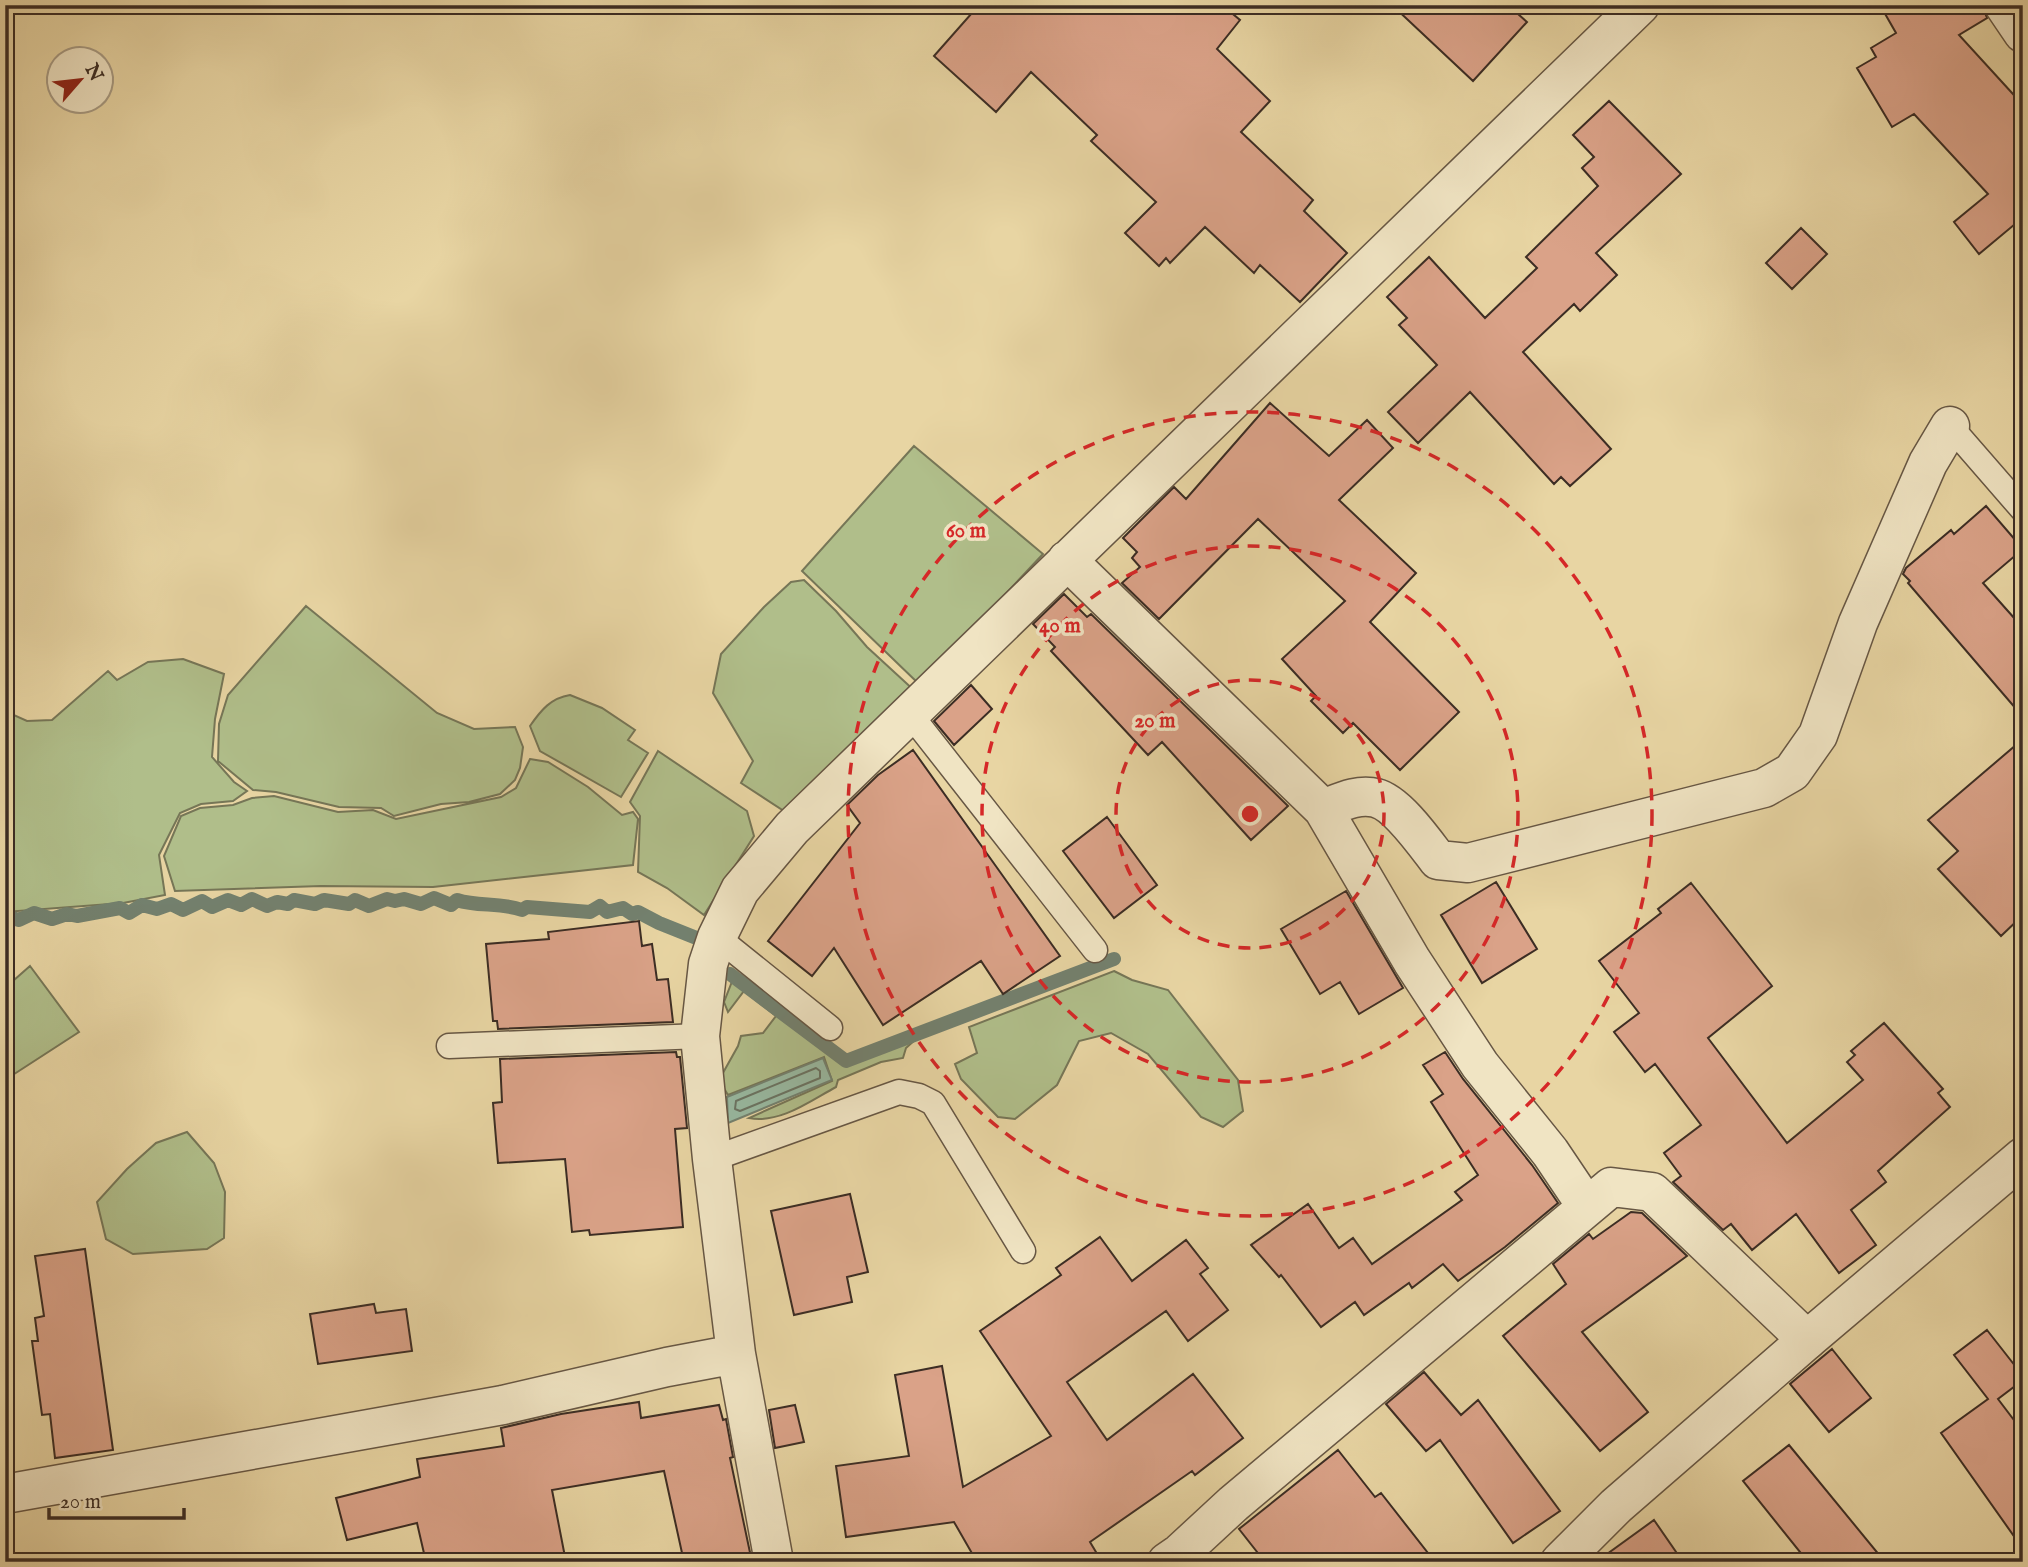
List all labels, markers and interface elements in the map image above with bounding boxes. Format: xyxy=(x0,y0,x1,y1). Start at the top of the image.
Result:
north arrow xyxy=(46,46,116,116)
text: N xyxy=(78,59,108,86)
text: 60 m xyxy=(946,518,987,545)
text: 40 m xyxy=(1039,613,1081,640)
text: 20 m xyxy=(1135,708,1176,735)
centre of rings xyxy=(1238,802,1262,826)
scale bar xyxy=(49,1476,184,1520)
text: 20 m xyxy=(60,1489,101,1516)

